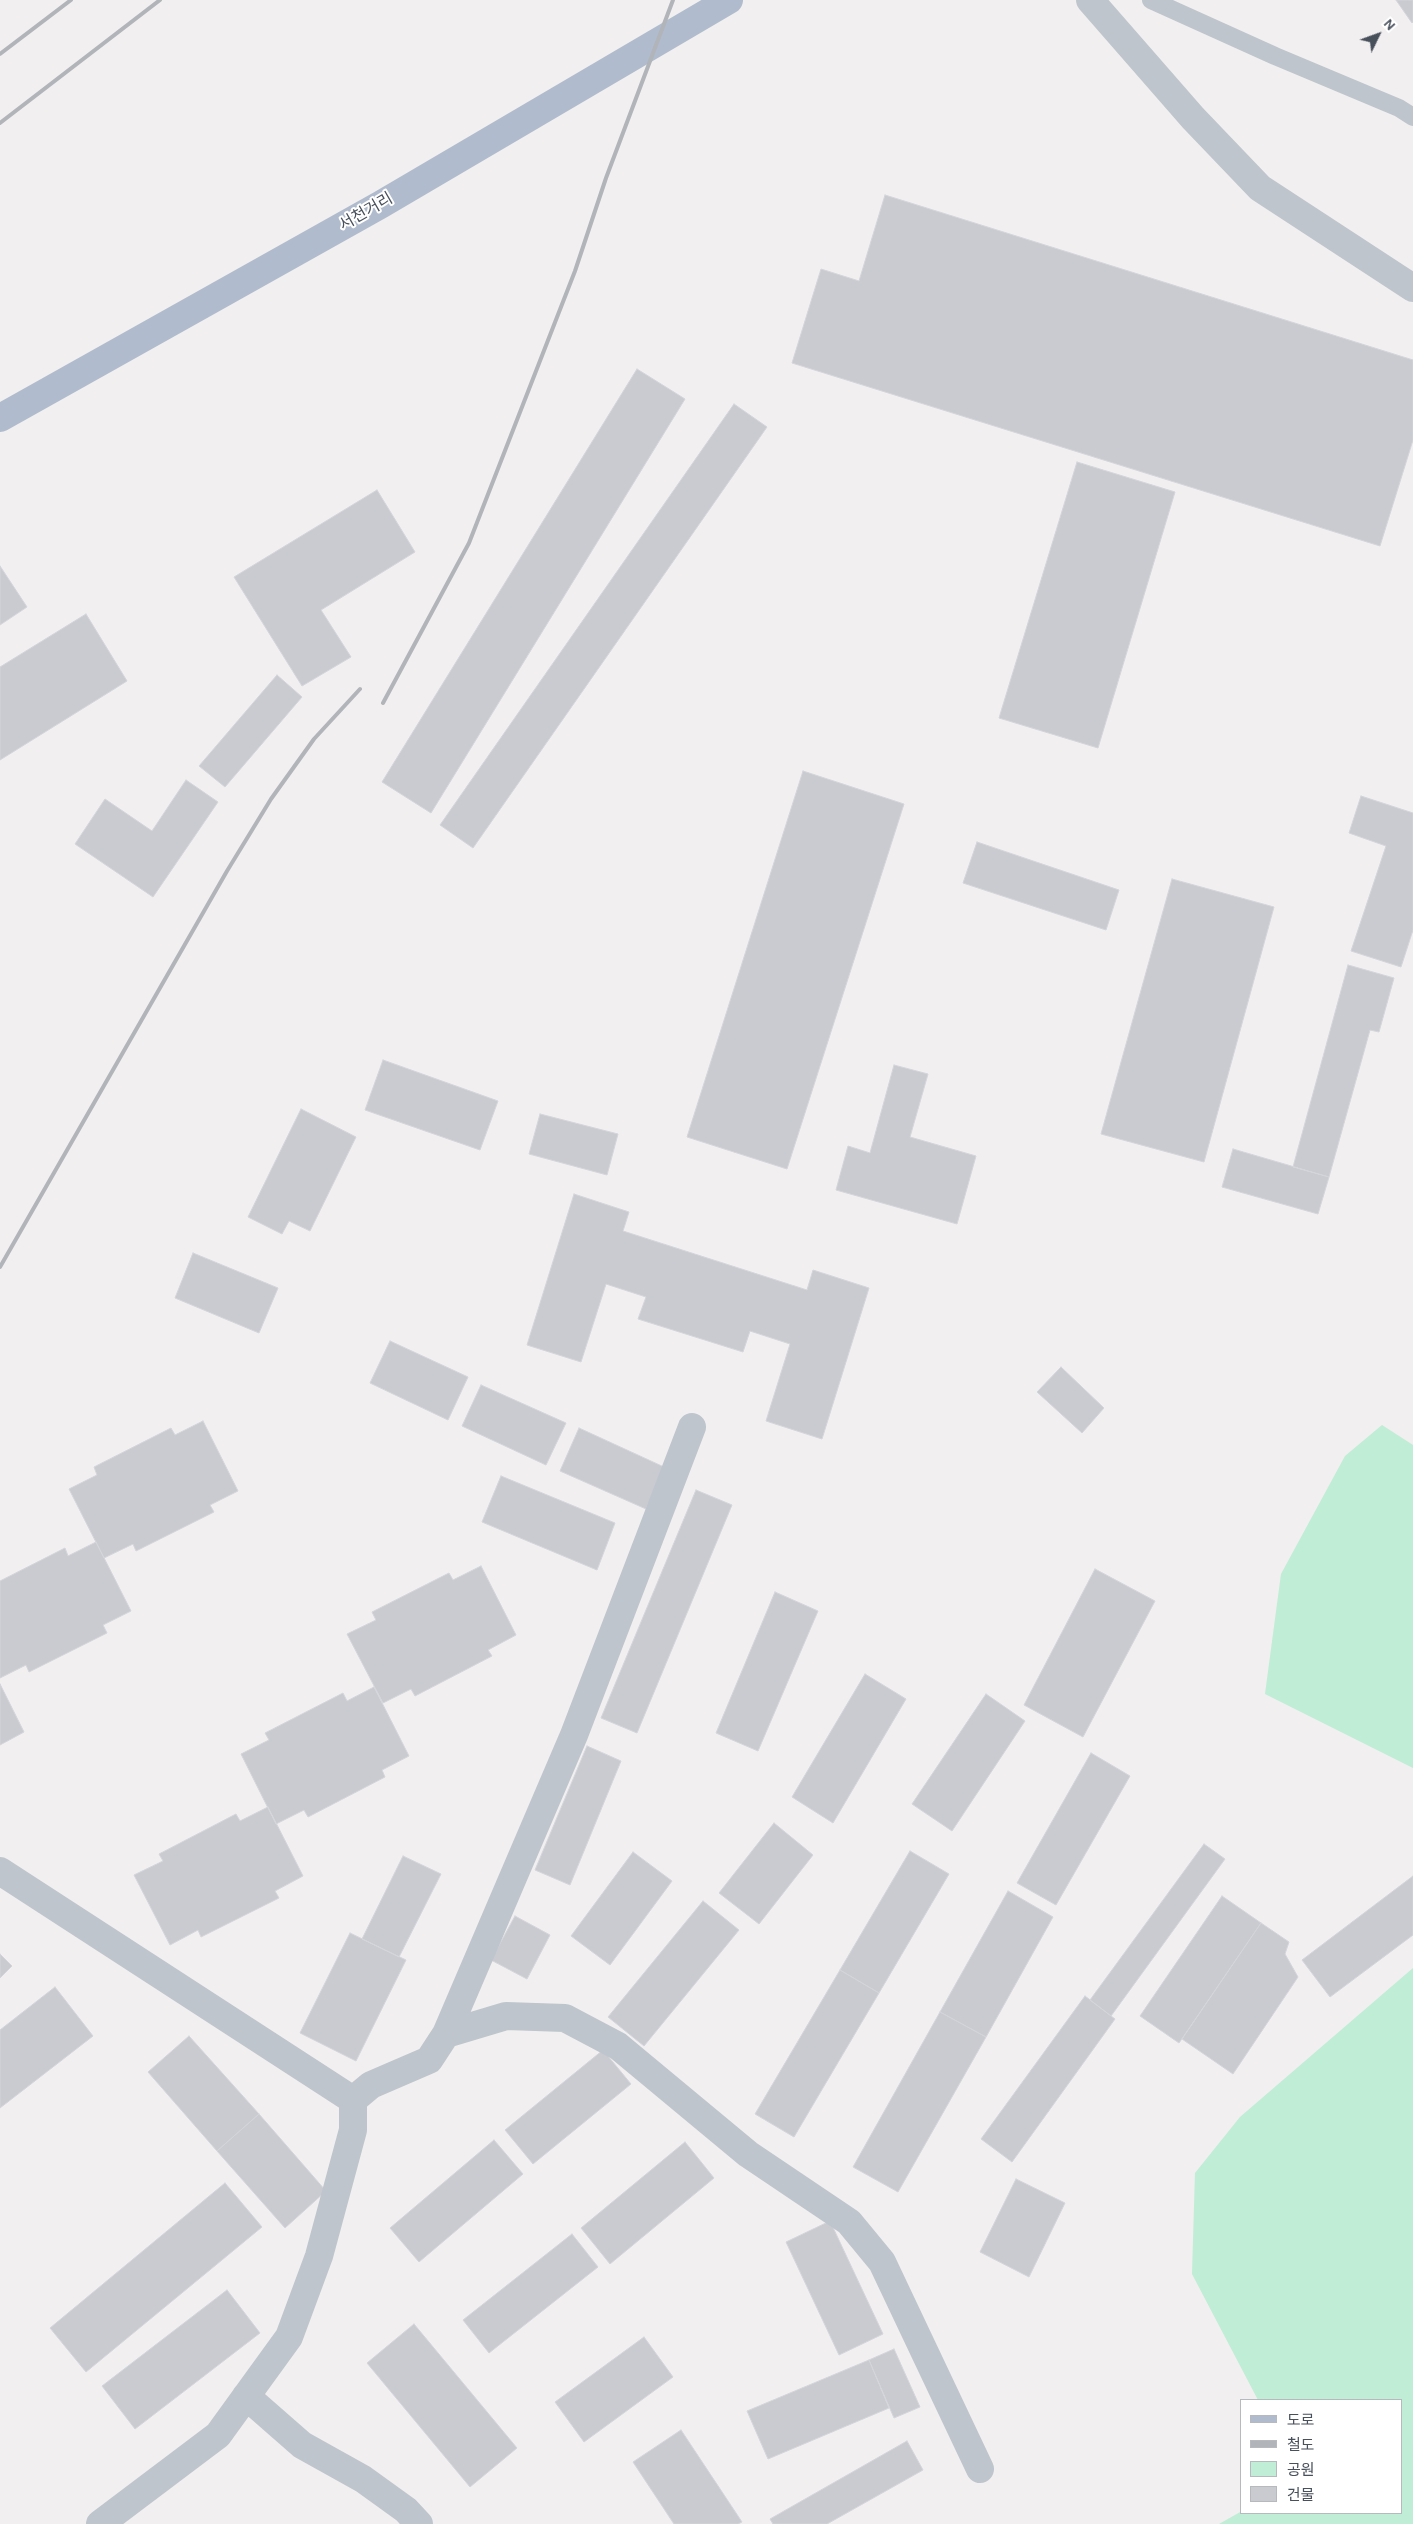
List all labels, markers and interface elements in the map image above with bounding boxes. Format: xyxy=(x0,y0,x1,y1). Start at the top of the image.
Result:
north arrow xyxy=(1353,10,1403,60)
text: N xyxy=(1380,15,1399,34)
street label: 서천거리 xyxy=(336,189,396,235)
legend xyxy=(1240,2399,1403,2514)
text: 도로 xyxy=(1287,2411,1315,2429)
text: 철도 xyxy=(1287,2436,1315,2454)
text: 공원 xyxy=(1287,2461,1315,2479)
text: 건물 xyxy=(1287,2486,1315,2504)

